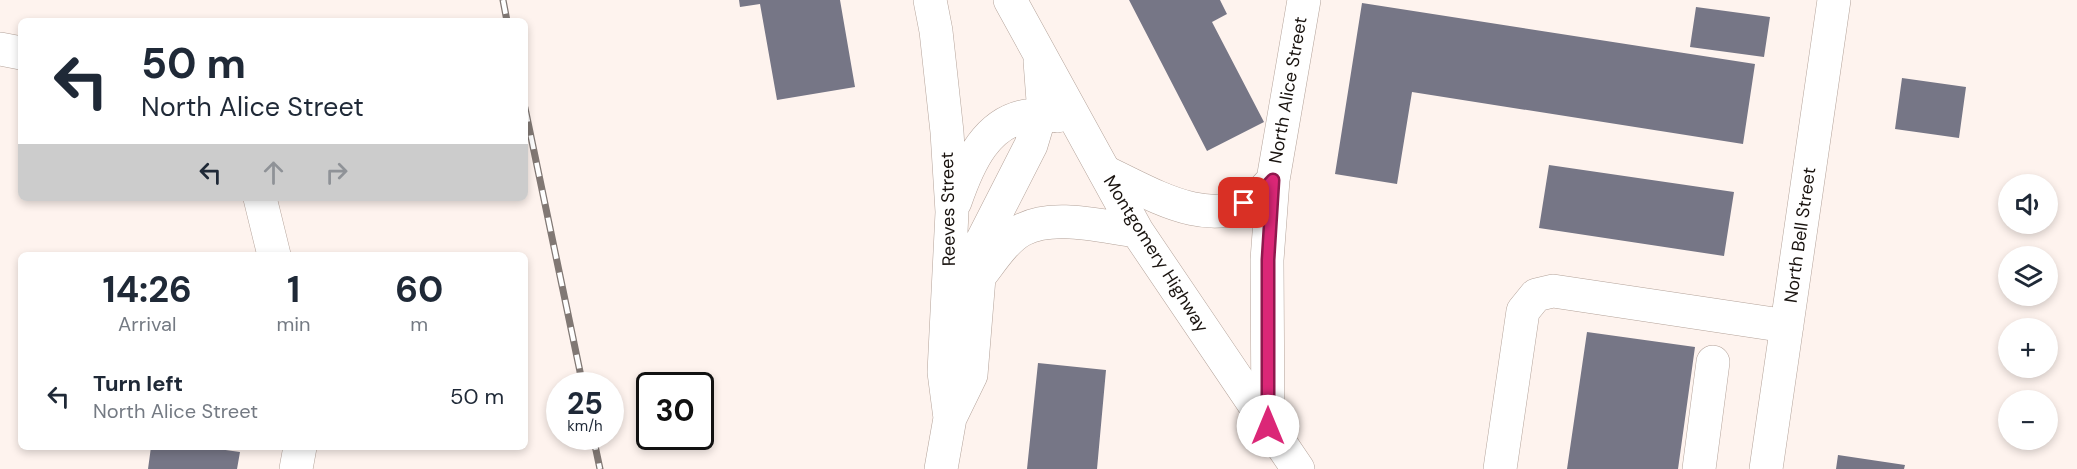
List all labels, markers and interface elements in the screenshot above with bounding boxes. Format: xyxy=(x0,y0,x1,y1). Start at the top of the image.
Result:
street label: North Alice Street xyxy=(1263,15,1313,165)
text: 50 m xyxy=(141,36,246,91)
icon: left xyxy=(42,42,120,120)
text: North Alice Street xyxy=(141,89,364,124)
street label: Reeves Street xyxy=(935,152,961,266)
icon: left xyxy=(194,156,227,189)
icon: ahead xyxy=(257,156,290,189)
icon: right xyxy=(320,156,353,189)
street label: North Bell Street xyxy=(1779,166,1821,304)
street label: Montgomery Highway xyxy=(1098,171,1214,337)
map controls xyxy=(1998,174,2058,450)
button: sound xyxy=(1998,174,2058,234)
pin xyxy=(1218,177,1269,228)
icon: arrive xyxy=(1227,186,1260,219)
button: layers xyxy=(1998,246,2058,306)
text: 14:26 xyxy=(103,266,192,313)
text: 1 xyxy=(287,266,300,313)
text: 60 xyxy=(395,266,443,313)
text: Arrival xyxy=(118,311,176,337)
text: min xyxy=(276,311,311,337)
text: m xyxy=(410,311,428,337)
button: + xyxy=(1998,318,2058,378)
text: Turn left xyxy=(93,369,183,398)
speed limit sign: 30 xyxy=(636,372,714,450)
icon: left xyxy=(42,380,75,413)
text: 50 m xyxy=(450,382,504,411)
text: 25 xyxy=(567,384,603,423)
button: − xyxy=(1998,390,2058,450)
position arrow xyxy=(1236,394,1300,458)
text: North Alice Street xyxy=(93,398,258,424)
text: km/h xyxy=(567,416,603,436)

